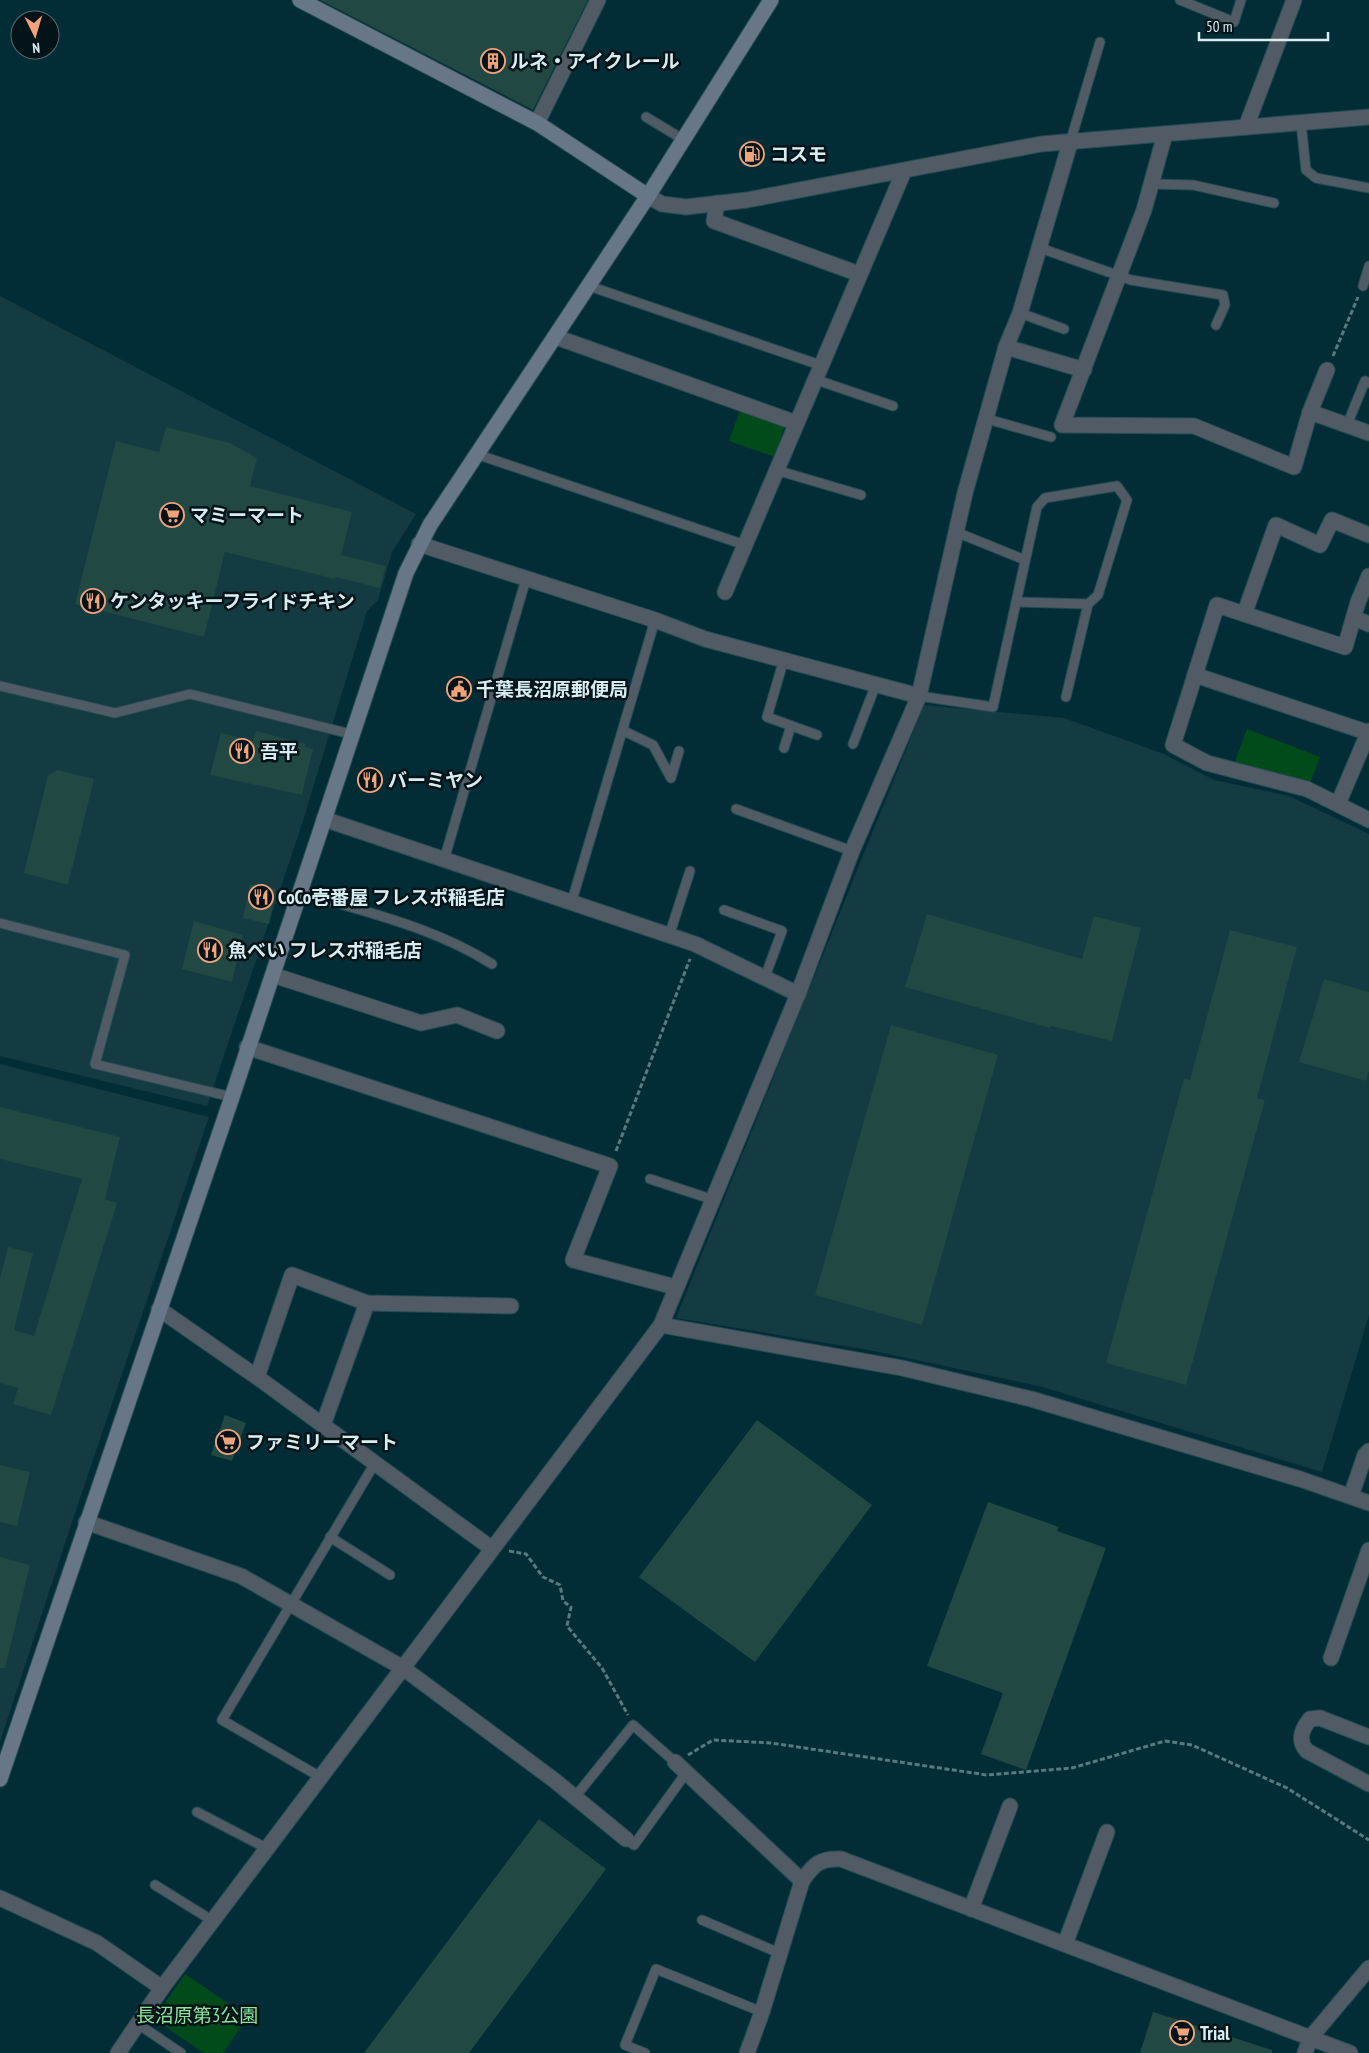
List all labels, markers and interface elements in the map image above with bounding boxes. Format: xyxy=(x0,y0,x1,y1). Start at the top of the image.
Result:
north arrow xyxy=(10,10,60,60)
scale bar xyxy=(1199,10,1328,42)
text: 50 m xyxy=(1206,17,1232,36)
text: N xyxy=(32,39,41,57)
building icon: ルネ・アイクレール xyxy=(480,48,506,74)
place label: ルネ・アイクレール xyxy=(510,49,680,73)
fuel station icon: コスモ xyxy=(739,141,765,167)
place label: コスモ xyxy=(770,142,827,166)
supermarket icon: マミーマート xyxy=(159,502,185,528)
place label: マミーマート xyxy=(190,503,304,527)
restaurant icon: ケンタッキーフライドチキン xyxy=(80,588,106,614)
place label: ケンタッキーフライドチキン xyxy=(110,589,355,613)
public building icon: 千葉長沼原郵便局 xyxy=(446,676,472,702)
place label: 千葉長沼原郵便局 xyxy=(476,677,628,701)
restaurant icon: 吾平 xyxy=(229,738,255,764)
place label: 吾平 xyxy=(260,739,298,763)
restaurant icon: バーミヤン xyxy=(357,767,383,793)
place label: バーミヤン xyxy=(388,768,483,792)
restaurant icon: CoCo壱番屋 フレスポ稲毛店 xyxy=(248,884,274,910)
place label: CoCo壱番屋 フレスポ稲毛店 xyxy=(278,885,505,909)
restaurant icon: 魚べい フレスポ稲毛店 xyxy=(197,937,223,963)
place label: 魚べい フレスポ稲毛店 xyxy=(228,938,422,962)
supermarket icon: ファミリーマート xyxy=(215,1429,241,1455)
place label: ファミリーマート xyxy=(246,1430,398,1454)
park label: 長沼原第3公園 xyxy=(136,2003,258,2027)
supermarket icon: Trial xyxy=(1169,2020,1195,2046)
place label: Trial xyxy=(1200,2021,1230,2045)

